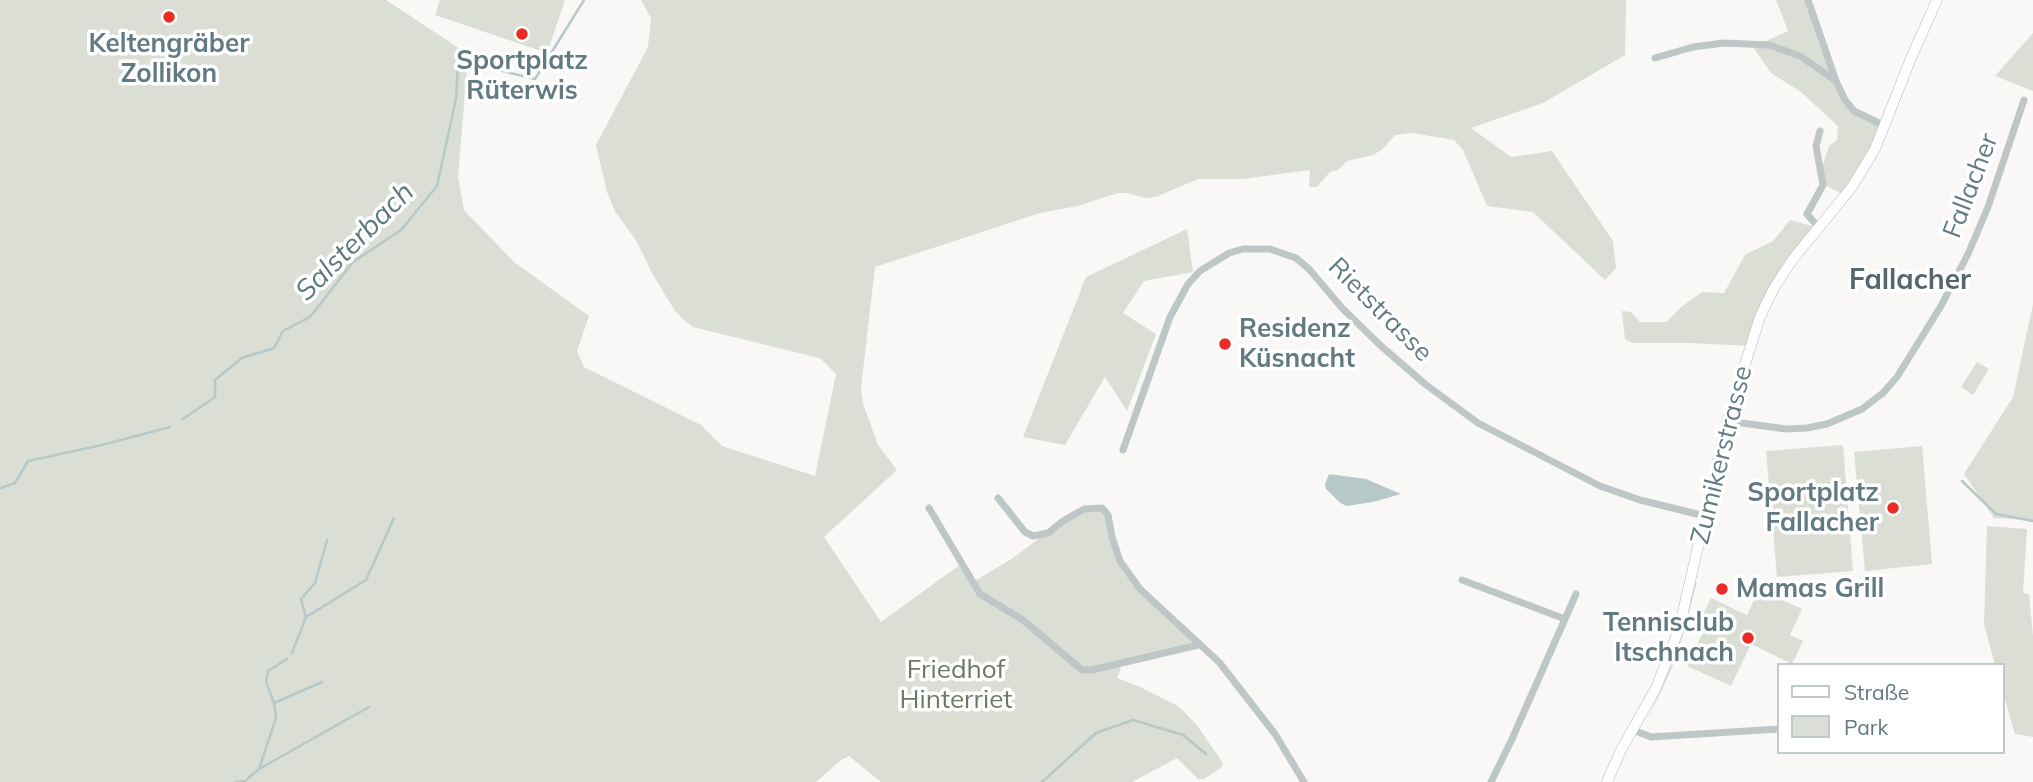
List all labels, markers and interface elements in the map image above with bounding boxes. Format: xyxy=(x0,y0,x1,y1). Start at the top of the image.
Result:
marker: Keltengräber Zollikon xyxy=(161,9,177,25)
marker: Sportplatz Rüterwis xyxy=(514,26,530,42)
place label: Keltengräber Zollikon xyxy=(89,28,249,90)
place label: Sportplatz Rüterwis xyxy=(456,45,588,106)
street label: Fallacher xyxy=(1937,129,2005,243)
water label: Salsterbach xyxy=(289,176,421,308)
street label: Rietstrasse xyxy=(1322,252,1438,368)
district label: Fallacher xyxy=(1849,264,1971,298)
place label: Residenz Küsnacht xyxy=(1239,313,1355,374)
marker: Residenz Küsnacht xyxy=(1217,336,1233,352)
street label: Zumikerstrasse xyxy=(1685,363,1759,547)
place label: Sportplatz Fallacher xyxy=(1747,477,1879,538)
marker: Sportplatz Fallacher xyxy=(1885,500,1901,516)
place label: Mamas Grill xyxy=(1736,573,1884,605)
marker: Mamas Grill xyxy=(1714,581,1730,597)
place label: Tennisclub Itschnach xyxy=(1603,607,1734,668)
marker: Tennisclub Itschnach xyxy=(1740,630,1756,646)
park label: Friedhof Hinterriet xyxy=(900,654,1012,716)
legend xyxy=(1778,663,2005,754)
text: Straße xyxy=(1844,679,1909,705)
text: Park xyxy=(1844,714,1888,740)

